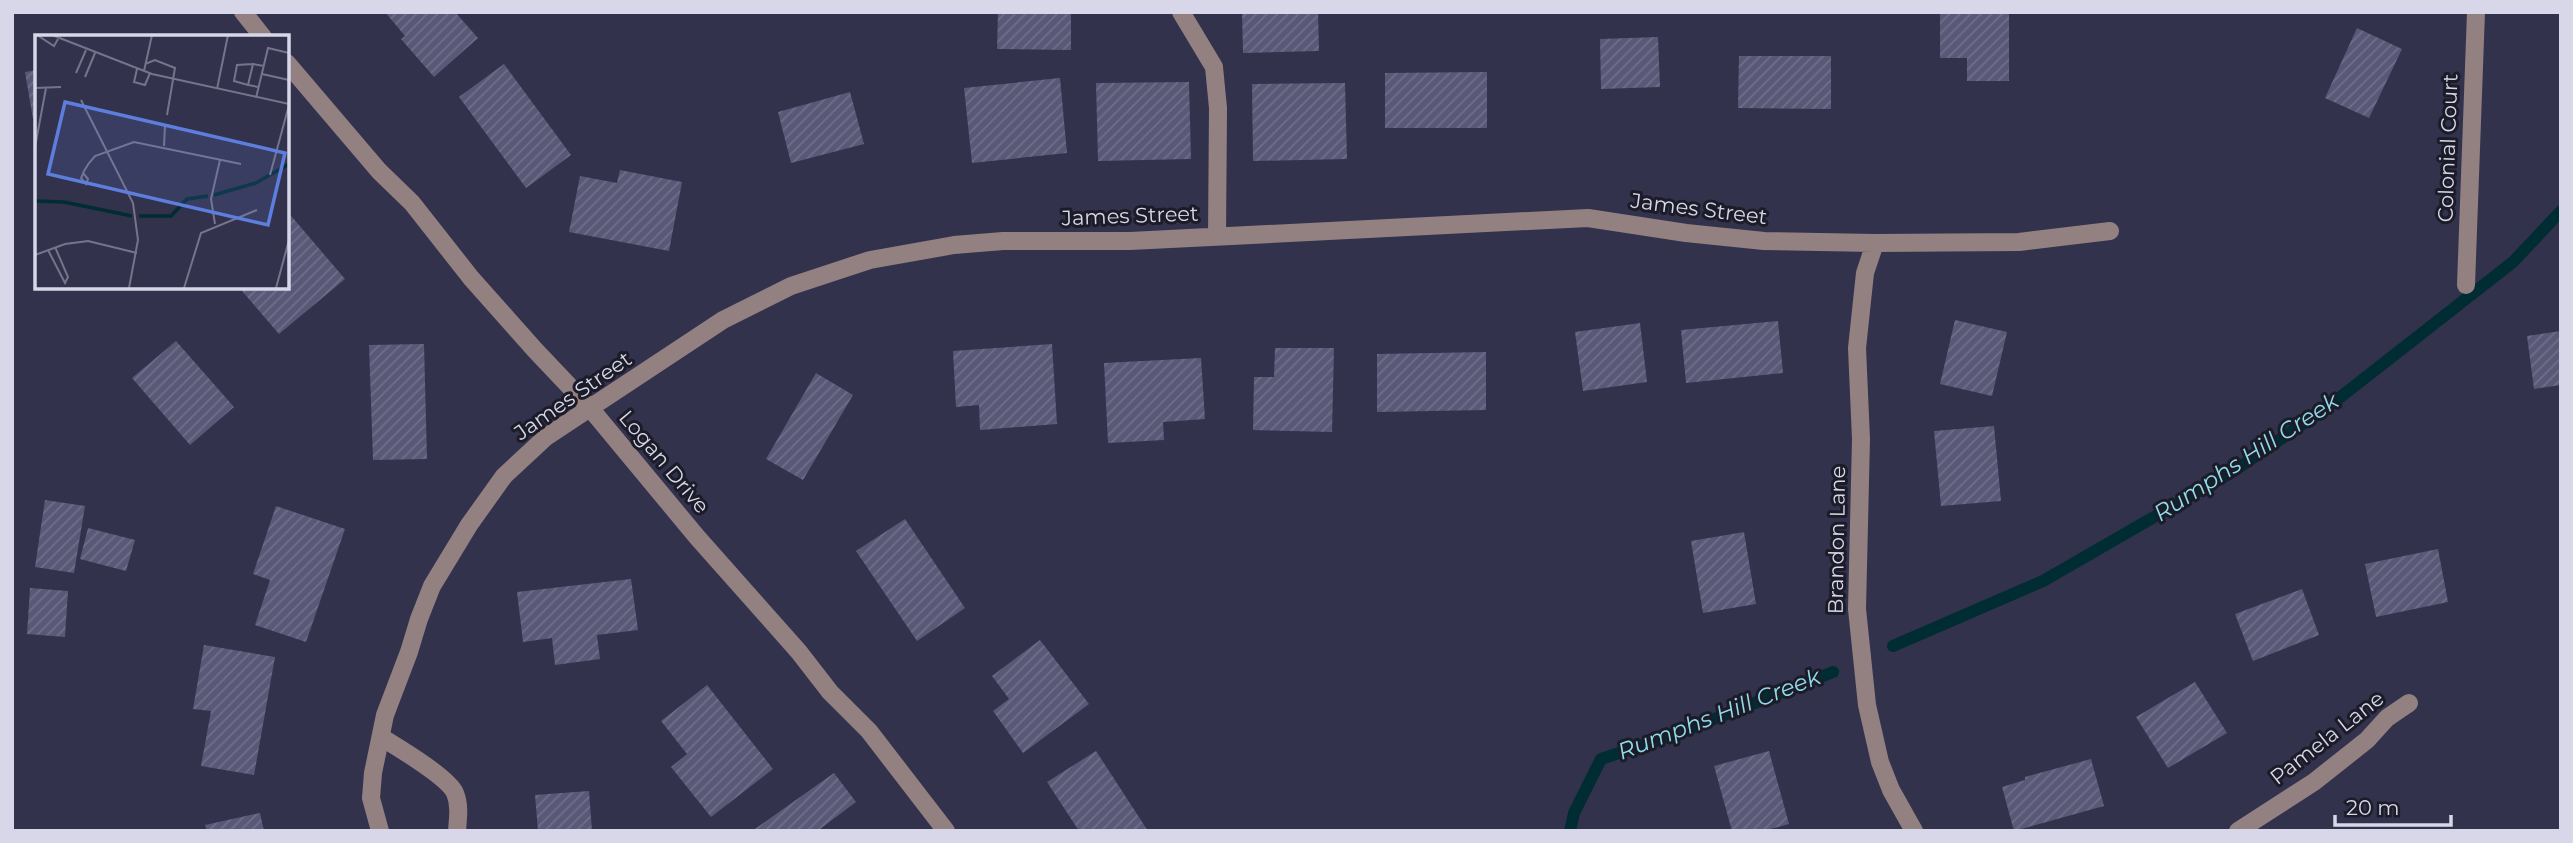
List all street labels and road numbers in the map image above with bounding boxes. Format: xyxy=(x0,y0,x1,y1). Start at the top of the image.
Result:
street label: Colonial Court xyxy=(2432,73,2463,223)
street label: James Street xyxy=(1628,188,1769,229)
street label: James Street xyxy=(1060,201,1199,230)
street label: James Street xyxy=(509,346,636,446)
street label: Logan Drive xyxy=(614,405,715,518)
street label: Brandon Lane xyxy=(1823,465,1850,615)
street label: Pamela Lane xyxy=(2265,685,2388,790)

